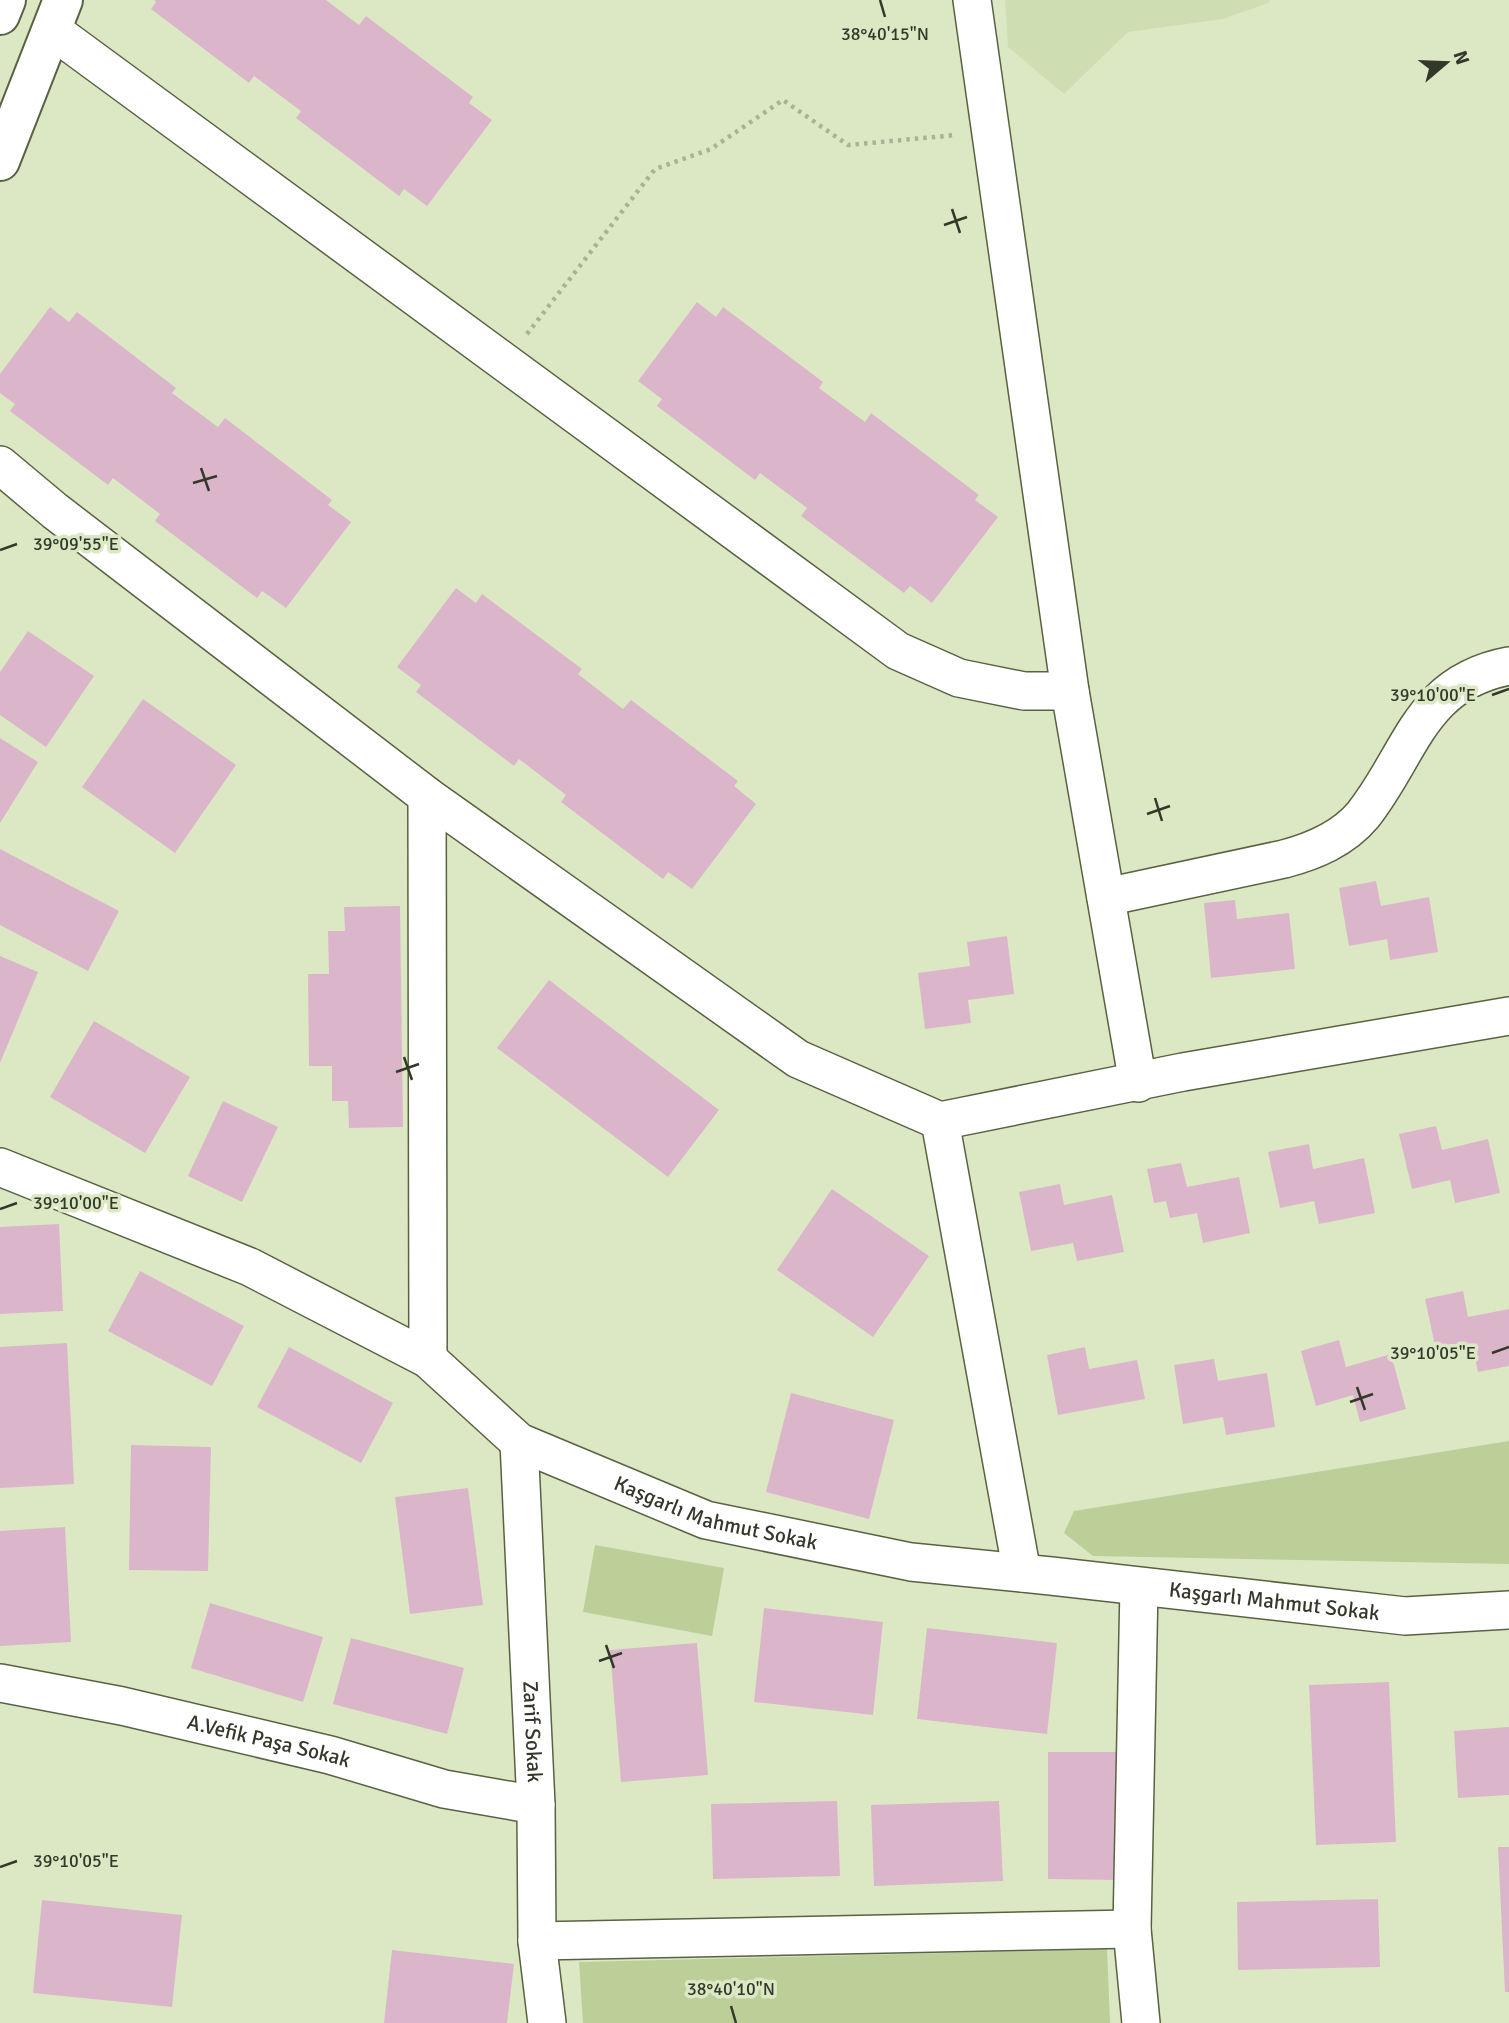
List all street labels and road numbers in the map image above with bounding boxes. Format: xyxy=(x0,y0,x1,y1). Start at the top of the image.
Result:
street label: Kaşgarlı Mahmut Sokak xyxy=(610,1470,820,1556)
street label: Kaşgarlı Mahmut Sokak xyxy=(1167,1576,1381,1626)
street label: Zarif Sokak xyxy=(517,1680,548,1784)
street label: A.Vefik Paşa Sokak xyxy=(185,1709,354,1774)

